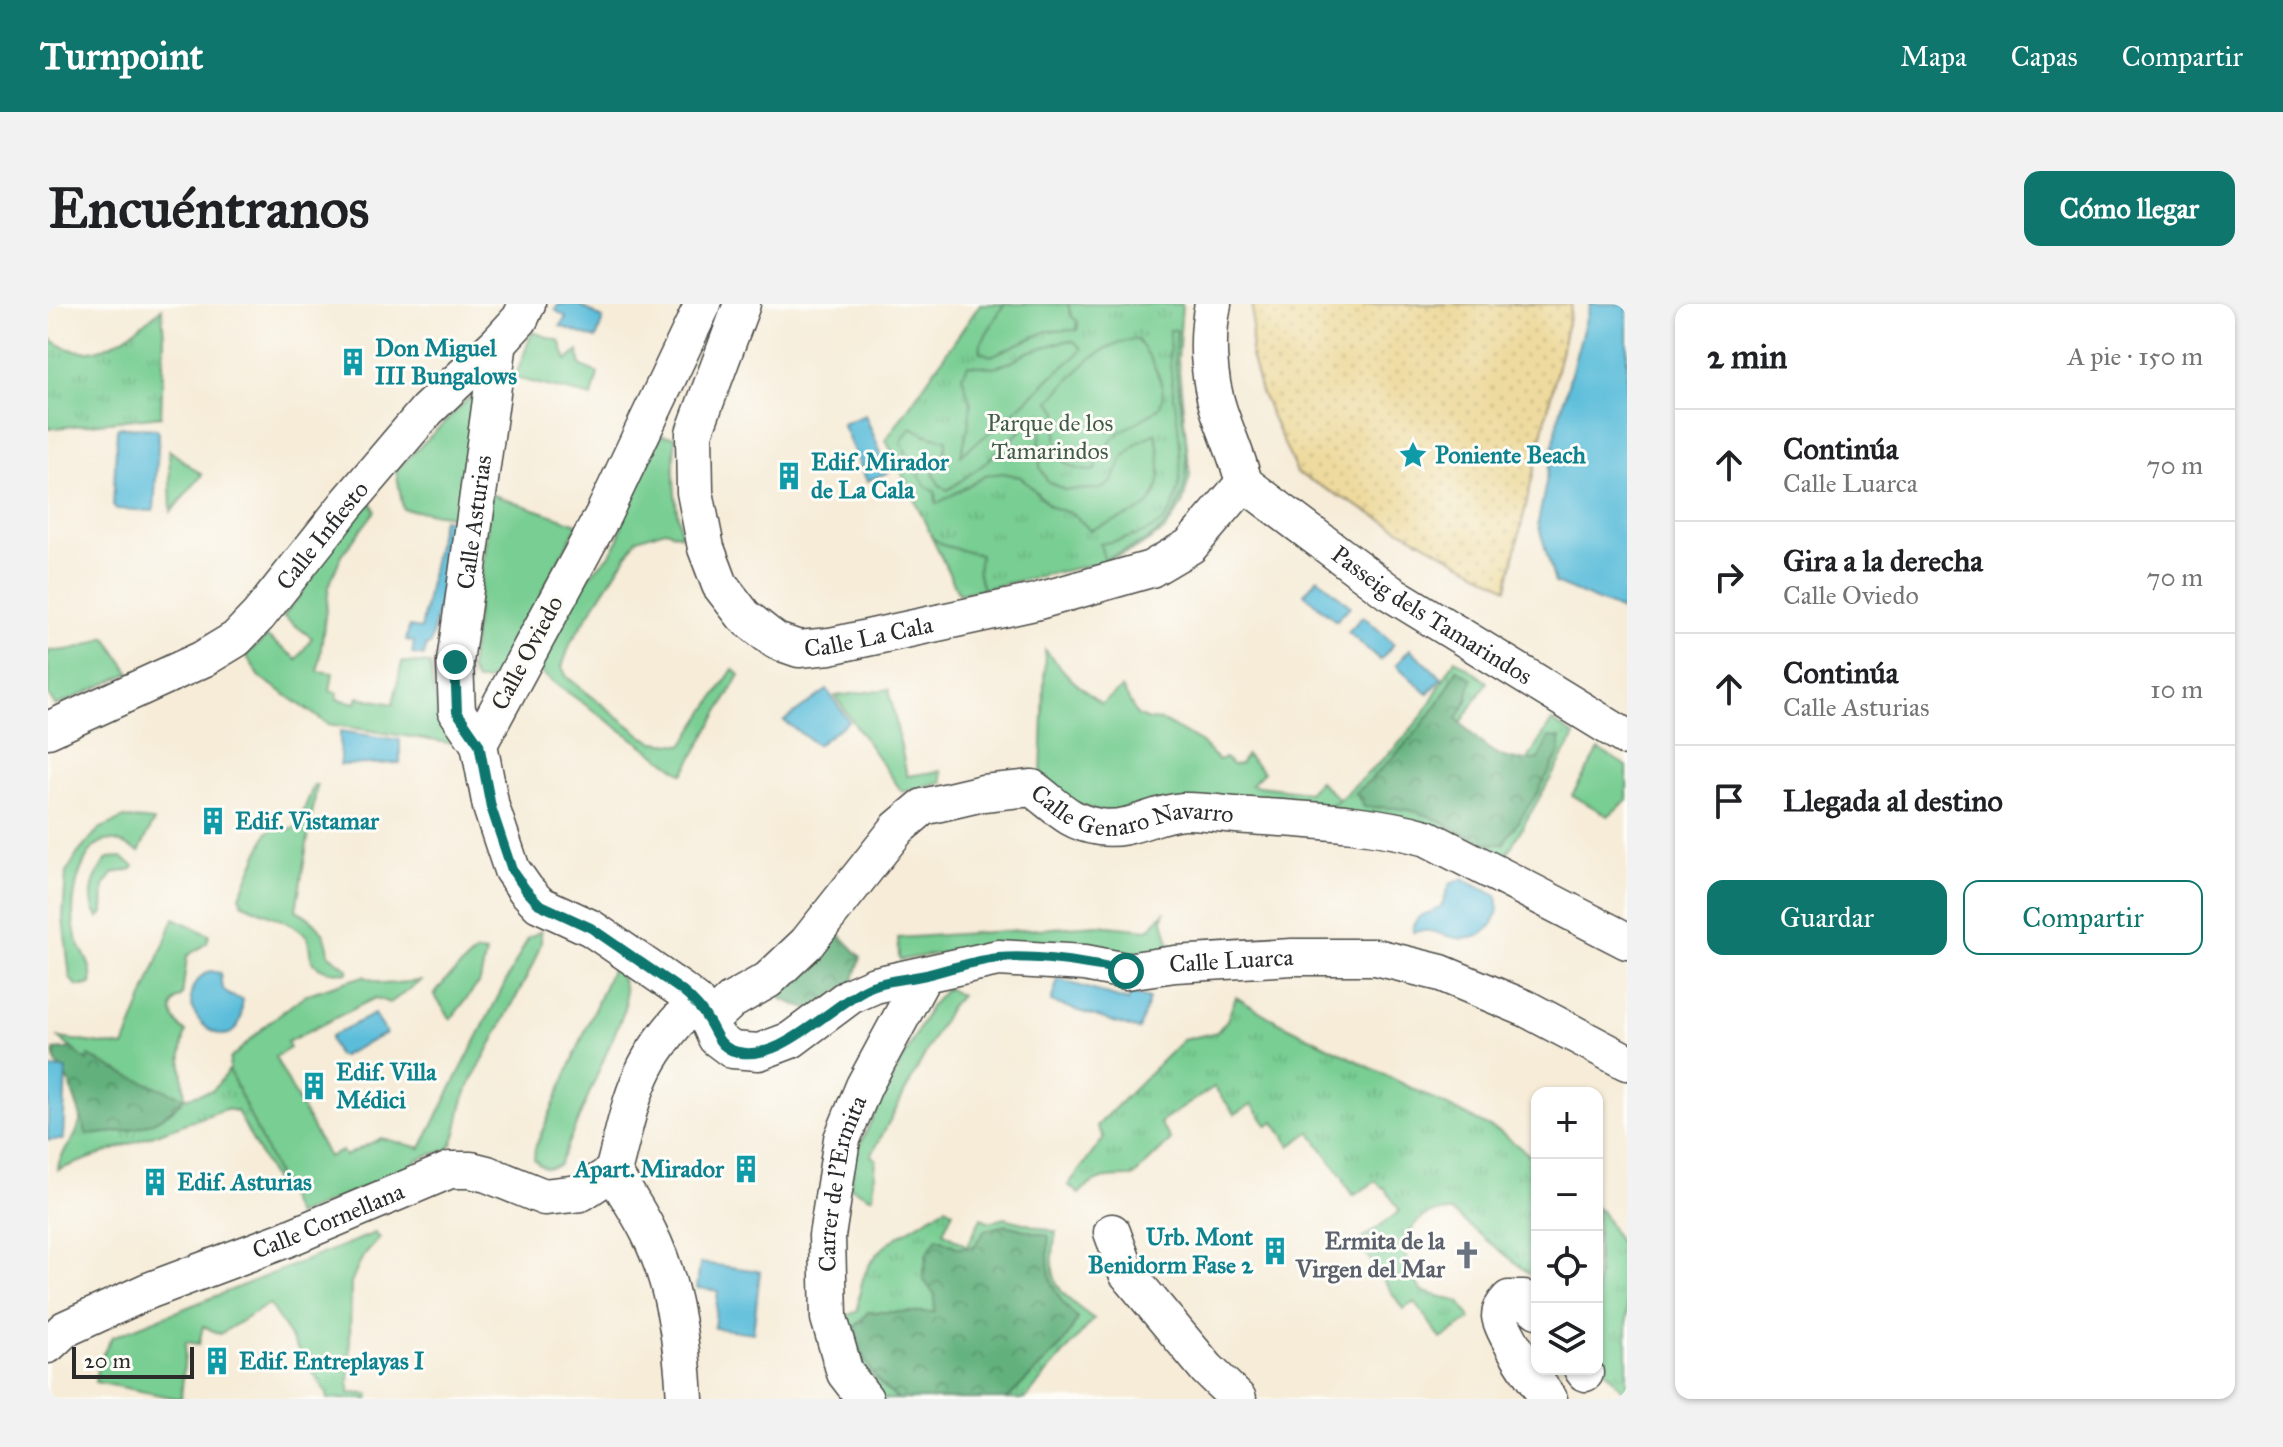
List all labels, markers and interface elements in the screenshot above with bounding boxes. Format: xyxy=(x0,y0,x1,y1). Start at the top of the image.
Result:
text: Turnpoint xyxy=(40,33,203,79)
text: Mapa xyxy=(1900,39,1967,74)
text: Capas xyxy=(2011,39,2078,74)
text: Compartir xyxy=(2122,39,2243,74)
button: Cómo llegar xyxy=(2024,171,2235,246)
text: Encuéntranos xyxy=(48,174,369,242)
place label: Don Miguel III Bungalows xyxy=(375,333,517,391)
text: 2 min xyxy=(1707,336,1787,377)
text: A pie · 150 m xyxy=(2067,340,2203,372)
building icon: Don Miguel III Bungalows xyxy=(338,347,368,377)
park label: Parque de los Tamarindos xyxy=(987,408,1113,466)
text: Continúa xyxy=(1783,431,1899,467)
place icon: Poniente Beach xyxy=(1398,440,1428,470)
place label: Poniente Beach xyxy=(1435,440,1587,470)
icon: ahead xyxy=(1707,443,1751,487)
place label: Edif. Mirador de La Cala xyxy=(811,447,950,505)
text: 70 m xyxy=(2147,449,2203,481)
street label: Calle Asturias xyxy=(450,453,498,591)
building icon: Edif. Mirador de La Cala xyxy=(774,461,804,491)
text: Calle Luarca xyxy=(1783,467,1918,499)
street label: Calle Infiesto xyxy=(270,475,375,596)
street label: Passeig dels Tamarindos xyxy=(1325,539,1538,691)
text: Gira a la derecha xyxy=(1783,543,1983,579)
icon: right xyxy=(1707,555,1751,599)
text: 70 m xyxy=(2147,561,2203,593)
text: Calle Oviedo xyxy=(1783,579,1919,611)
street label: Calle Oviedo xyxy=(484,591,570,715)
street label: Calle La Cala xyxy=(803,609,936,663)
route end xyxy=(437,644,473,680)
text: Continúa xyxy=(1783,655,1899,691)
icon: ahead xyxy=(1707,667,1751,711)
text: 10 m xyxy=(2150,673,2203,705)
text: Calle Asturias xyxy=(1783,691,1930,723)
street label: Calle Genaro Navarro xyxy=(1025,778,1235,843)
icon: arrive xyxy=(1707,779,1751,823)
text: Llegada al destino xyxy=(1783,783,2003,819)
building icon: Edif. Vistamar xyxy=(198,806,228,836)
place label: Edif. Vistamar xyxy=(235,806,380,836)
button: Guardar xyxy=(1707,880,1947,955)
button: Compartir xyxy=(1963,880,2203,955)
street label: Calle Luarca xyxy=(1168,942,1295,979)
route start xyxy=(1108,953,1144,989)
place label: Edif. Villa Médici xyxy=(336,1057,437,1115)
building icon: Edif. Villa Médici xyxy=(299,1071,329,1101)
map controls xyxy=(1531,1087,1603,1375)
button: + xyxy=(1531,1087,1603,1159)
street label: Carrer de l'Ermita xyxy=(812,1090,874,1272)
place label: Apart. Mirador xyxy=(572,1154,725,1184)
building icon: Apart. Mirador xyxy=(731,1154,761,1184)
button: − xyxy=(1531,1159,1603,1231)
building icon: Edif. Asturias xyxy=(140,1167,170,1197)
place label: Edif. Asturias xyxy=(177,1167,312,1197)
street label: Calle Cornellana xyxy=(248,1176,409,1265)
place label: Urb. Mont Benidorm Fase 2 xyxy=(1088,1222,1254,1280)
place label: Ermita de la Virgen del Mar xyxy=(1295,1226,1446,1284)
button: locate xyxy=(1531,1231,1603,1303)
building icon: Urb. Mont Benidorm Fase 2 xyxy=(1260,1236,1290,1266)
church icon: Ermita de la Virgen del Mar xyxy=(1452,1240,1482,1270)
button: layers xyxy=(1531,1303,1603,1375)
scale bar xyxy=(72,1343,194,1379)
building icon: Edif. Entreplayas I xyxy=(202,1346,232,1376)
place label: Edif. Entreplayas I xyxy=(239,1346,424,1376)
text: 20 m xyxy=(84,1347,131,1374)

